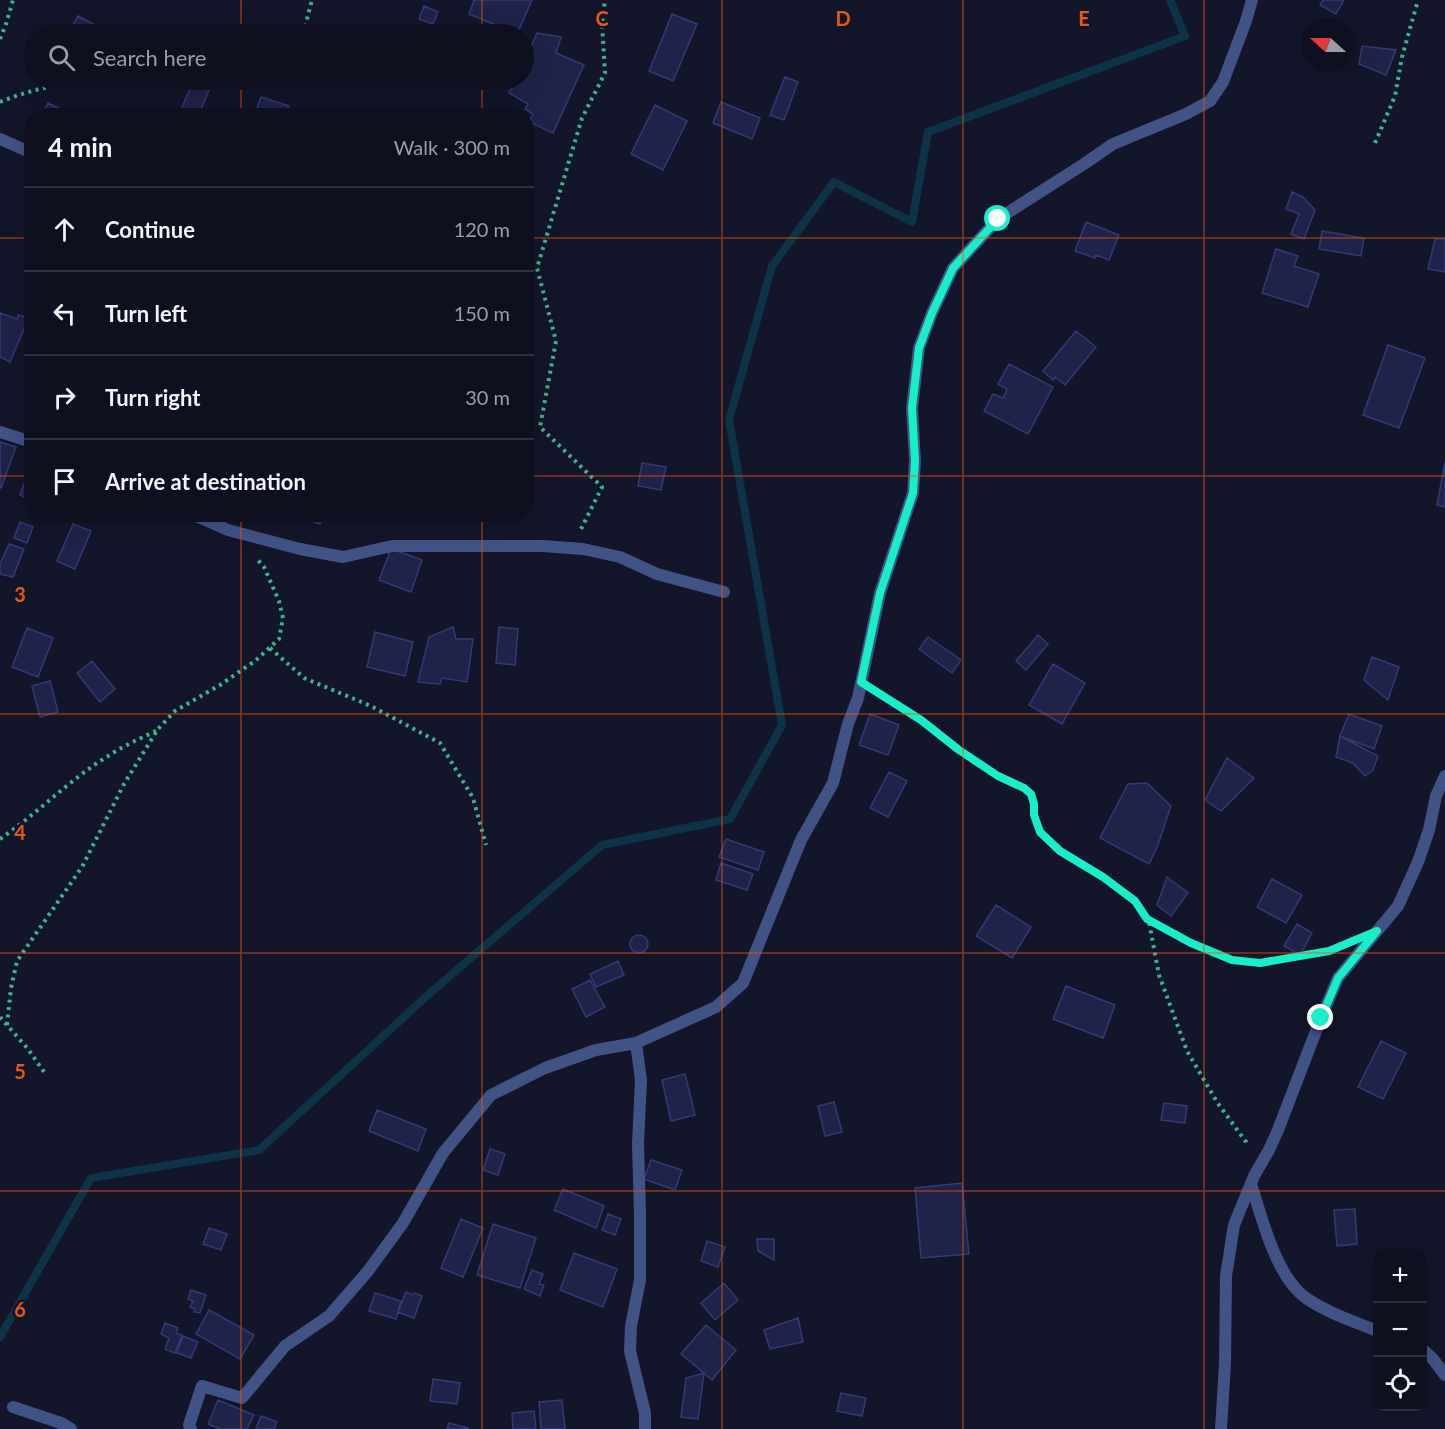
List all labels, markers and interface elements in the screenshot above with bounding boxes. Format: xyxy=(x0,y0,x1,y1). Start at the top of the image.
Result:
text: C xyxy=(595,6,609,30)
text: D xyxy=(835,6,851,30)
text: E xyxy=(1078,6,1090,30)
north arrow xyxy=(1301,18,1355,72)
search box xyxy=(24,24,534,90)
icon: search xyxy=(45,41,78,74)
text: Search here xyxy=(93,44,206,71)
text: 4 min xyxy=(48,131,112,163)
text: Walk · 300 m xyxy=(394,135,510,159)
route start xyxy=(984,205,1010,231)
icon: ahead xyxy=(48,213,81,246)
text: Continue xyxy=(105,216,195,243)
text: 120 m xyxy=(454,217,510,241)
icon: left xyxy=(48,297,81,330)
text: Turn left xyxy=(105,300,187,327)
text: 150 m xyxy=(454,301,510,325)
icon: right xyxy=(48,381,81,414)
text: Turn right xyxy=(105,384,200,411)
text: 30 m xyxy=(465,385,510,409)
icon: arrive xyxy=(48,465,81,498)
text: Arrive at destination xyxy=(105,468,306,495)
text: 3 xyxy=(14,582,26,606)
text: 4 xyxy=(14,820,26,844)
route end xyxy=(1307,1004,1333,1030)
text: 5 xyxy=(14,1059,26,1083)
map controls xyxy=(1373,1249,1427,1411)
button: + xyxy=(1373,1249,1427,1303)
text: 6 xyxy=(14,1297,26,1321)
button: − xyxy=(1373,1303,1427,1357)
button: locate xyxy=(1373,1357,1427,1411)

